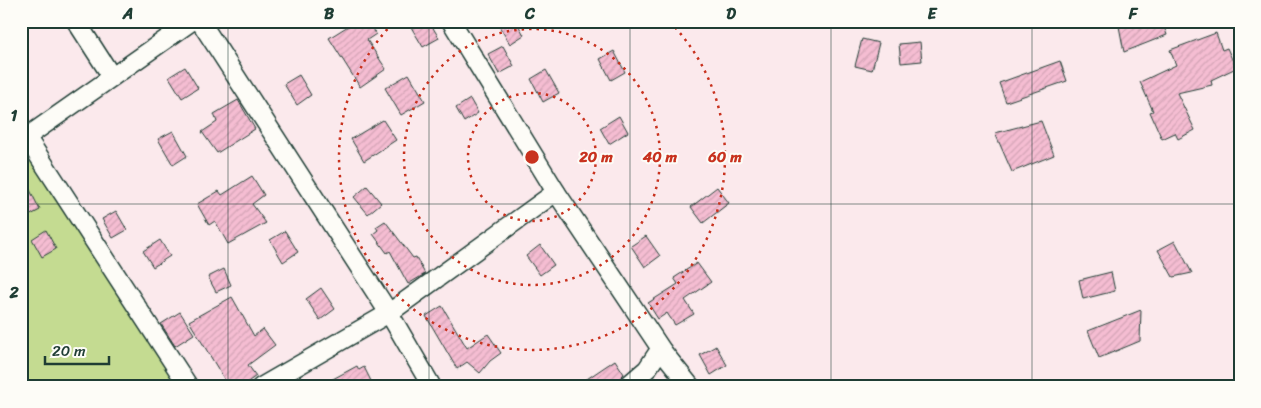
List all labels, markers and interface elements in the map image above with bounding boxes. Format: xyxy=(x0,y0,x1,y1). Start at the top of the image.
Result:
text: A xyxy=(122,0,133,28)
text: B xyxy=(324,0,335,28)
text: C xyxy=(524,0,536,28)
text: D xyxy=(726,0,736,28)
text: E xyxy=(928,0,938,28)
text: F xyxy=(1128,0,1139,28)
text: 1 xyxy=(11,101,18,130)
text: 20 m xyxy=(578,144,613,170)
text: 40 m xyxy=(642,144,678,170)
text: 60 m xyxy=(707,144,742,170)
centre of rings xyxy=(523,148,541,166)
text: 2 xyxy=(8,278,19,307)
scale bar xyxy=(45,333,109,365)
text: 20 m xyxy=(52,338,86,364)

